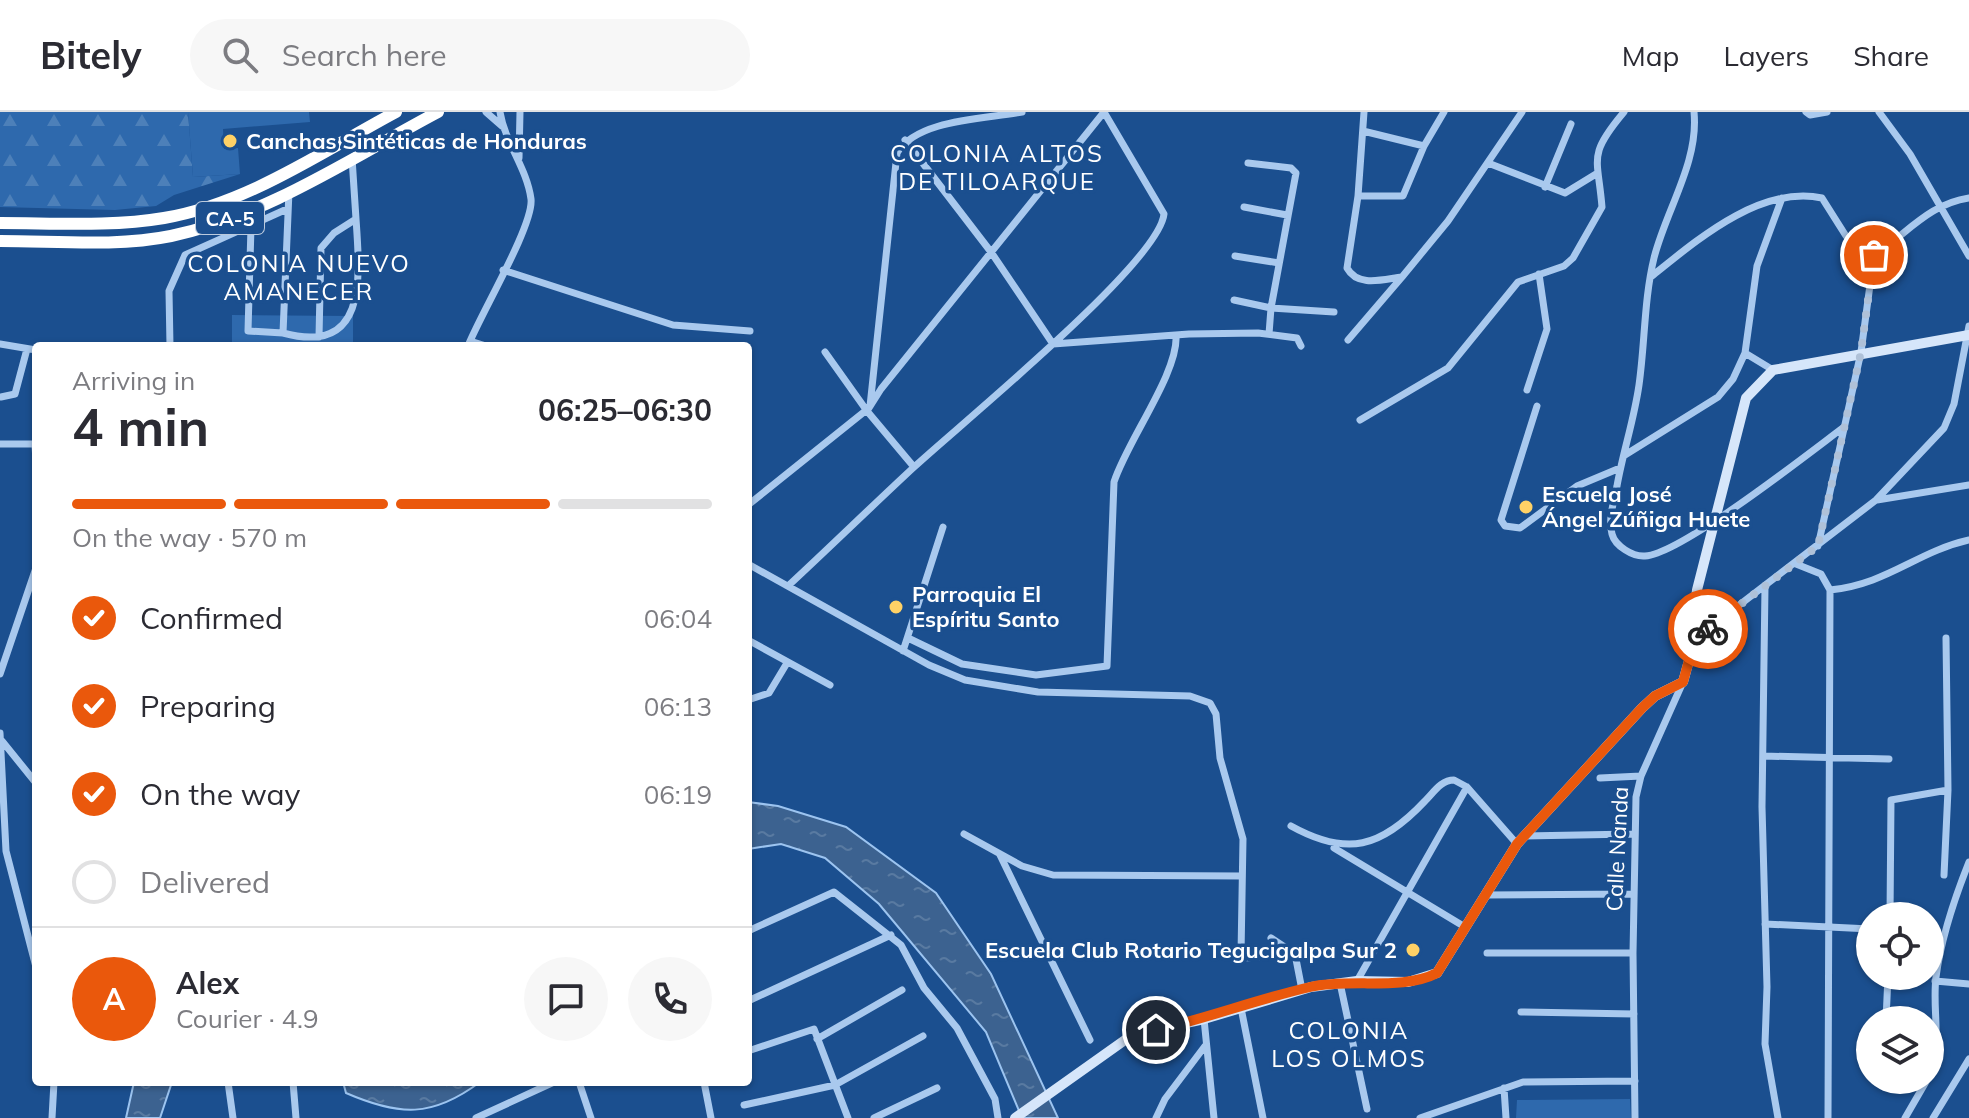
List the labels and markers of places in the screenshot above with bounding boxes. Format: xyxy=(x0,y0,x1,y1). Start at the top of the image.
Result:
place label: Canchas Sintéticas de Honduras xyxy=(246,127,587,155)
marker: Canchas Sintéticas de Honduras xyxy=(221,132,239,150)
pin xyxy=(1840,221,1908,289)
place label: Escuela José Ángel Zúñiga Huete xyxy=(1542,480,1750,533)
marker: Escuela José Ángel Zúñiga Huete xyxy=(1517,498,1535,516)
place label: Parroquia El Espíritu Santo xyxy=(912,580,1060,633)
marker: Parroquia El Espíritu Santo xyxy=(887,598,905,616)
place label: Escuela Club Rotario Tegucigalpa Sur 2 xyxy=(985,936,1397,964)
marker: Escuela Club Rotario Tegucigalpa Sur 2 xyxy=(1404,941,1422,959)
pin xyxy=(1122,996,1190,1064)

